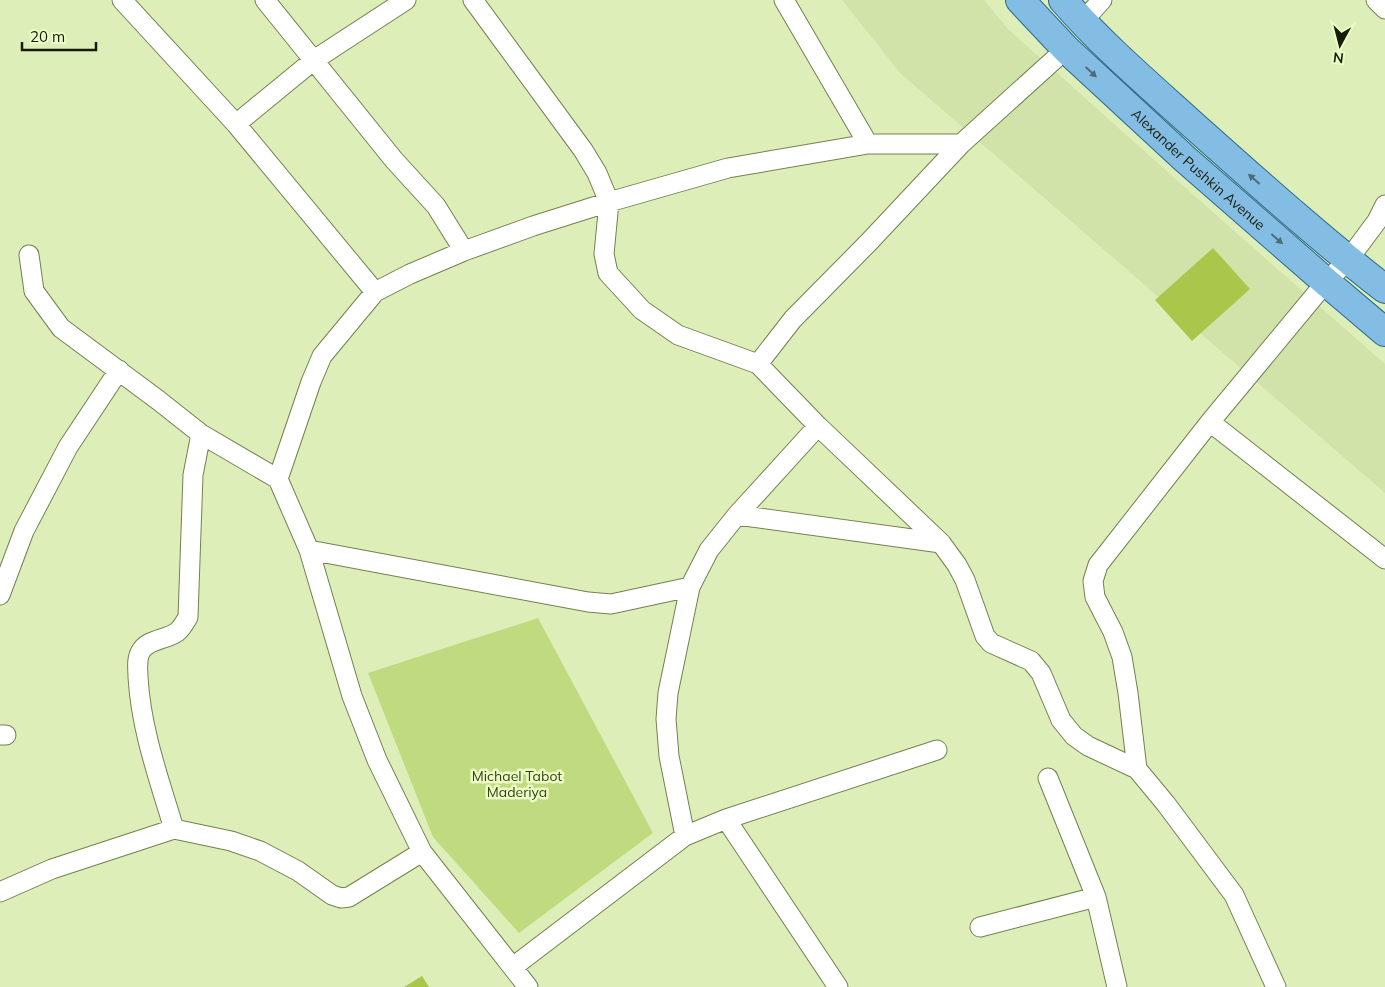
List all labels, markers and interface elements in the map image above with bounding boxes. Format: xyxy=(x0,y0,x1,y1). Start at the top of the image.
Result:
scale bar xyxy=(22,20,96,52)
north arrow xyxy=(1315,20,1365,70)
text: 20 m xyxy=(30,27,65,46)
text: N xyxy=(1332,48,1345,67)
one-way arrow xyxy=(1084,66,1096,78)
street label: Alexander Pushkin Avenue xyxy=(1127,105,1269,234)
one-way arrow xyxy=(1248,174,1260,185)
one-way arrow xyxy=(1270,233,1282,245)
park label: Michael Tabot Maderiya xyxy=(472,767,562,801)

